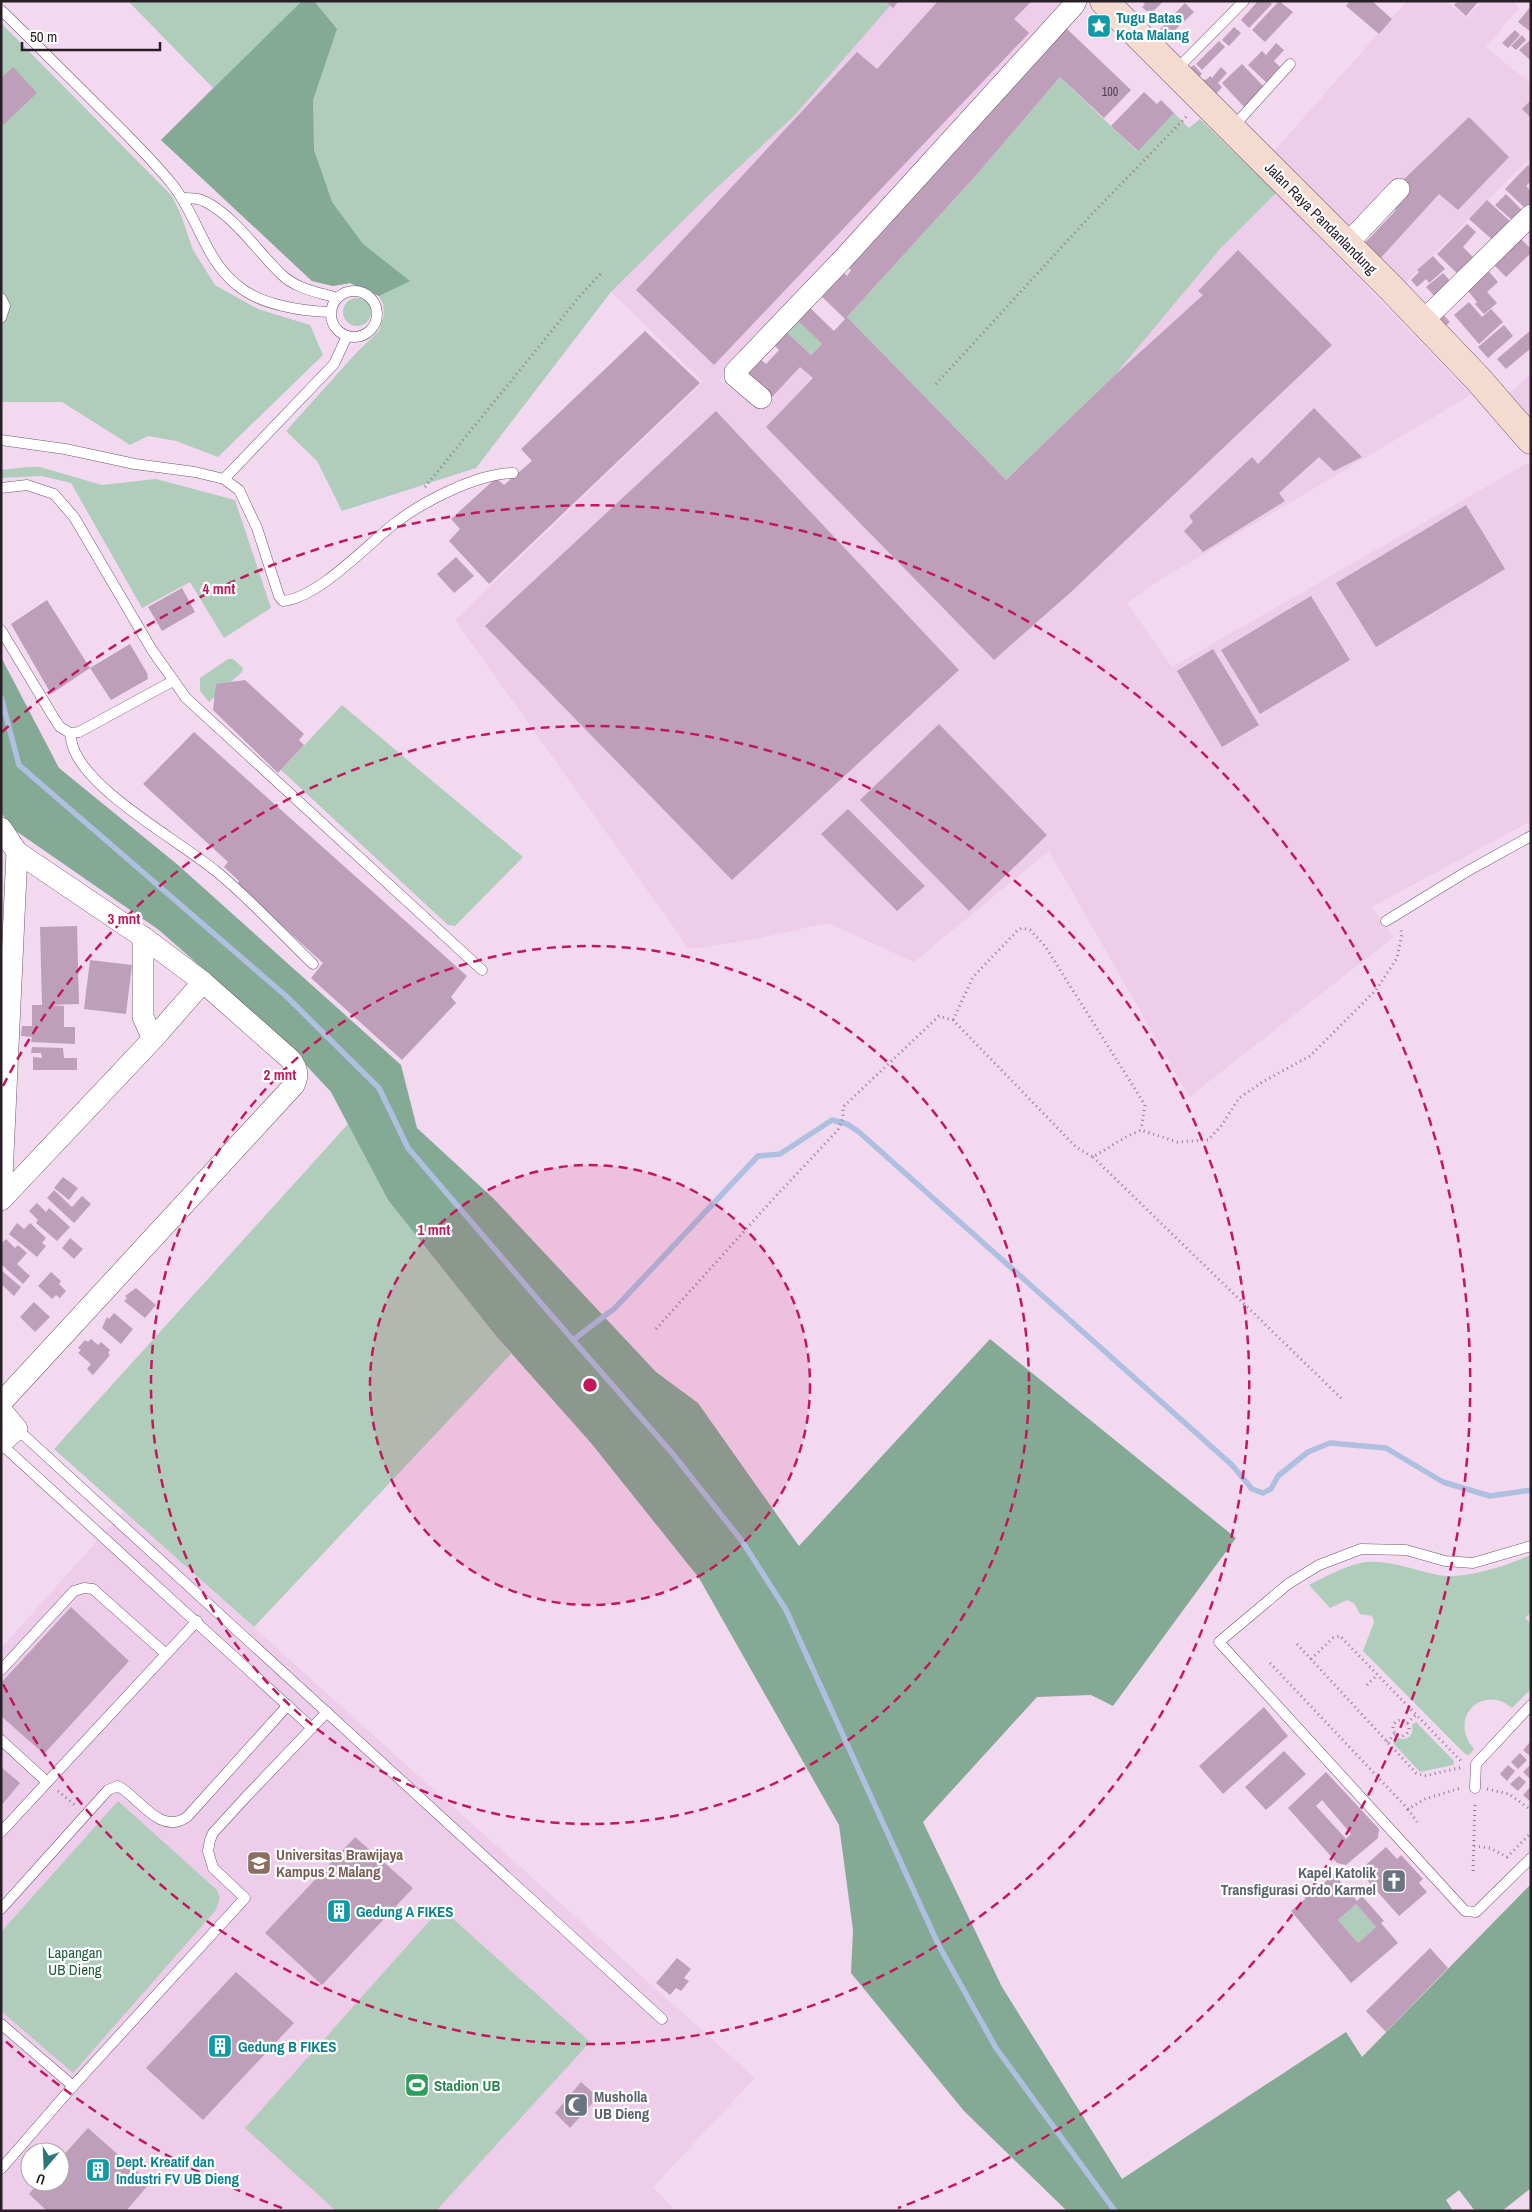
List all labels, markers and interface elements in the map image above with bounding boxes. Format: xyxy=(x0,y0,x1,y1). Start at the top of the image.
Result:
place label: Tugu Batas Kota Malang xyxy=(1116,7,1190,45)
place icon: Tugu Batas Kota Malang xyxy=(1086,13,1112,39)
scale bar xyxy=(22,20,160,52)
text: 50 m xyxy=(30,26,57,47)
house number: 100 xyxy=(1102,84,1118,100)
street label: Jalan Raya Pandanlandung xyxy=(1260,157,1382,279)
text: 4 mnt xyxy=(203,578,235,599)
text: 3 mnt xyxy=(108,908,140,929)
text: 2 mnt xyxy=(264,1064,296,1085)
text: 1 mnt xyxy=(418,1219,450,1240)
centre of rings xyxy=(581,1376,599,1394)
place label: Universitas Brawijaya Kampus 2 Malang xyxy=(276,1844,403,1882)
school or university icon: Universitas Brawijaya Kampus 2 Malang xyxy=(246,1850,272,1876)
place label: Kapel Katolik Transfigurasi Ordo Karmel xyxy=(1221,1862,1376,1900)
church icon: Kapel Katolik Transfigurasi Ordo Karmel xyxy=(1381,1868,1407,1894)
building icon: Gedung A FIKES xyxy=(326,1898,352,1924)
place label: Gedung A FIKES xyxy=(356,1901,454,1922)
park label: Lapangan UB Dieng xyxy=(48,1942,102,1980)
building icon: Gedung B FIKES xyxy=(207,2033,233,2059)
place label: Gedung B FIKES xyxy=(238,2036,336,2057)
sports icon: Stadion UB xyxy=(404,2072,430,2098)
place label: Stadion UB xyxy=(434,2075,500,2096)
place label: Musholla UB Dieng xyxy=(594,2086,650,2124)
mosque icon: Musholla UB Dieng xyxy=(563,2092,589,2118)
north arrow xyxy=(20,2142,70,2192)
place label: Dept. Kreatif dan Industri FV UB Dieng xyxy=(116,2151,240,2189)
building icon: Dept. Kreatif dan Industri FV UB Dieng xyxy=(85,2157,111,2183)
text: U xyxy=(34,2169,48,2189)

